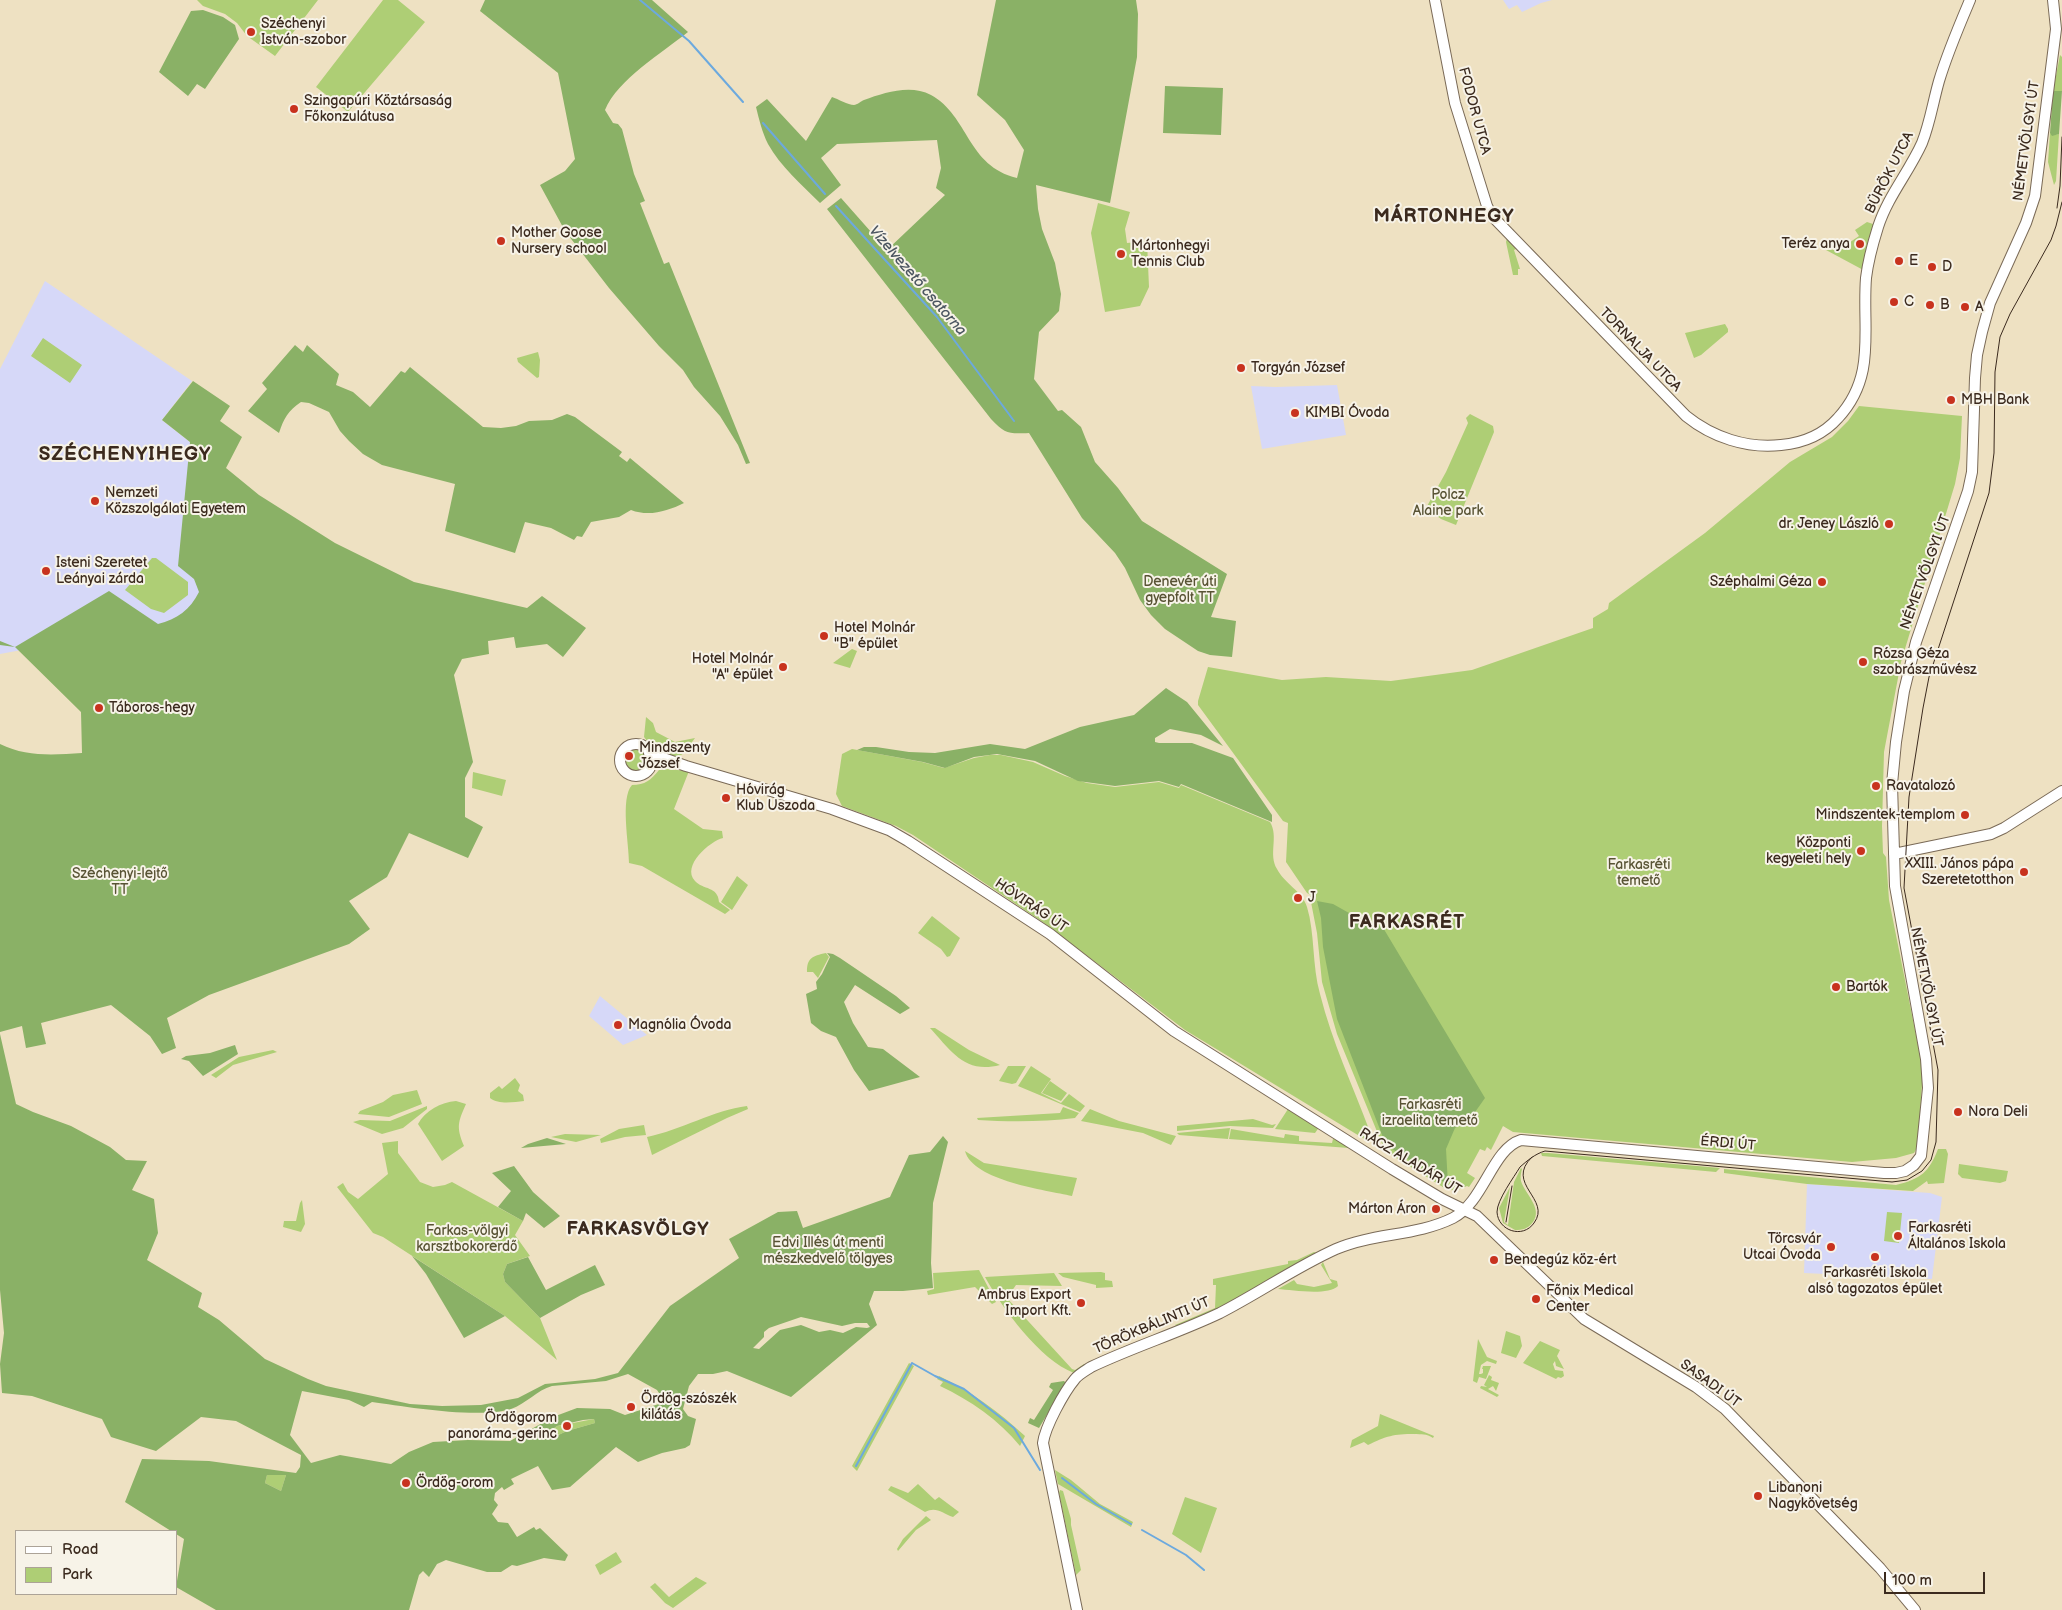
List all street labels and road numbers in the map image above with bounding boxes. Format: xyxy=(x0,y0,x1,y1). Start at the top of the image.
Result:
street label: FODOR UTCA xyxy=(1454,65,1494,157)
street label: NÉMETVÖLGYI ÚT xyxy=(2010,80,2044,202)
street label: BÜRÖK UTCA xyxy=(1862,129,1918,217)
street label: TORNALJA UTCA xyxy=(1596,304,1684,396)
street label: NÉMETVÖLGYI ÚT xyxy=(1897,512,1955,632)
street label: HÓVIRÁG ÚT xyxy=(991,875,1071,937)
street label: NÉMETVÖLGYI ÚT xyxy=(1906,926,1946,1048)
street label: RÁCZ ALADÁR ÚT xyxy=(1356,1125,1464,1199)
street label: ÉRDI ÚT xyxy=(1700,1133,1756,1155)
street label: TÖRÖKBÁLINTI ÚT xyxy=(1091,1294,1213,1358)
street label: SASADI ÚT xyxy=(1677,1356,1743,1412)

